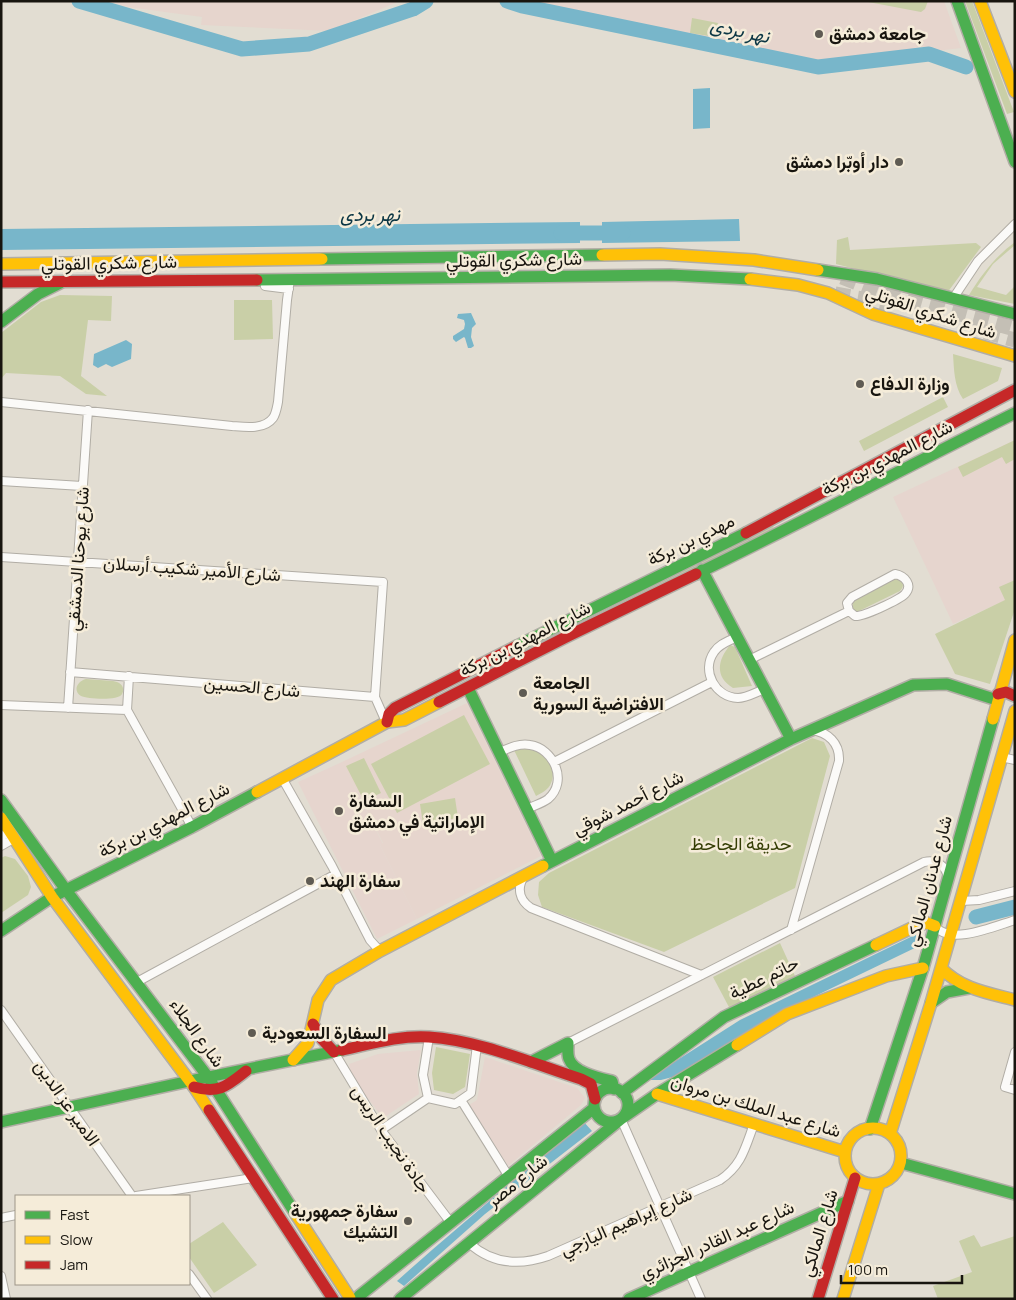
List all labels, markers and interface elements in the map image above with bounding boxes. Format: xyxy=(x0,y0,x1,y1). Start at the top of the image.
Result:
water label: نهر بردى xyxy=(708,11,774,49)
place label: جامعة دمشق xyxy=(829,21,926,45)
marker: جامعة دمشق xyxy=(813,28,825,40)
place label: دار أوبّرا دمشق xyxy=(786,149,889,173)
marker: دار أوبّرا دمشق xyxy=(893,156,905,168)
water label: نهر بردى xyxy=(340,201,402,227)
street label: شارع شكري القوتلي xyxy=(446,246,582,276)
street label: شارع شكري القوتلي xyxy=(41,249,177,279)
street label: شارع شكري القوتلي xyxy=(862,279,1000,347)
place label: وزارة الدفاع xyxy=(870,371,950,396)
marker: وزارة الدفاع xyxy=(854,378,866,390)
street label: شارع المهدي بن بركة xyxy=(817,414,958,504)
street label: شارع يوحنا الدمشقي xyxy=(60,486,98,632)
street label: مهدي بن بركة xyxy=(643,508,740,574)
street label: شارع الأمير شكيب أرسلان xyxy=(102,550,282,587)
street label: شارع المهدي بن بركة xyxy=(455,595,596,685)
street label: شارع الحسين xyxy=(203,670,301,703)
place label: الجامعة الافتراضية السورية xyxy=(533,670,664,715)
marker: الجامعة الافتراضية السورية xyxy=(517,687,529,699)
street label: شارع أحمد شوقي xyxy=(568,764,689,844)
street label: شارع المهدي بن بركة xyxy=(94,776,235,866)
place label: السفارة الإماراتية في دمشق xyxy=(349,788,485,837)
marker: السفارة الإماراتية في دمشق xyxy=(333,805,345,817)
street label: شارع عدنان المالكي xyxy=(899,813,961,950)
park label: حديقة الجاحظ xyxy=(690,831,792,855)
place label: سفارة الهند xyxy=(320,868,401,892)
marker: سفارة الهند xyxy=(304,875,316,887)
street label: حاتم عطية xyxy=(725,950,803,1005)
street label: شارع الجلاء xyxy=(164,993,231,1072)
place label: السفارة السعودية xyxy=(262,1020,387,1044)
marker: السفارة السعودية xyxy=(246,1027,258,1039)
street label: الامير عز الدين xyxy=(29,1055,106,1150)
street label: شارع عبد الملك بن مروان xyxy=(668,1068,844,1143)
street label: جادة نجيب الريس xyxy=(347,1080,437,1197)
street label: شارع مصر xyxy=(480,1148,552,1214)
street label: شارع إبراهيم اليازجي xyxy=(556,1181,697,1265)
street label: شارع المالكي xyxy=(793,1186,847,1281)
street label: شارع عبد القادر الجزائري xyxy=(636,1194,799,1288)
legend xyxy=(15,1195,190,1285)
place label: سفارة جمهورية التشيك xyxy=(291,1198,398,1243)
text: Fast xyxy=(60,1204,89,1225)
marker: سفارة جمهورية التشيك xyxy=(402,1215,414,1227)
text: Slow xyxy=(60,1229,93,1250)
scale bar xyxy=(841,1252,962,1284)
text: Jam xyxy=(60,1254,88,1275)
text: 100 m xyxy=(848,1259,888,1280)

